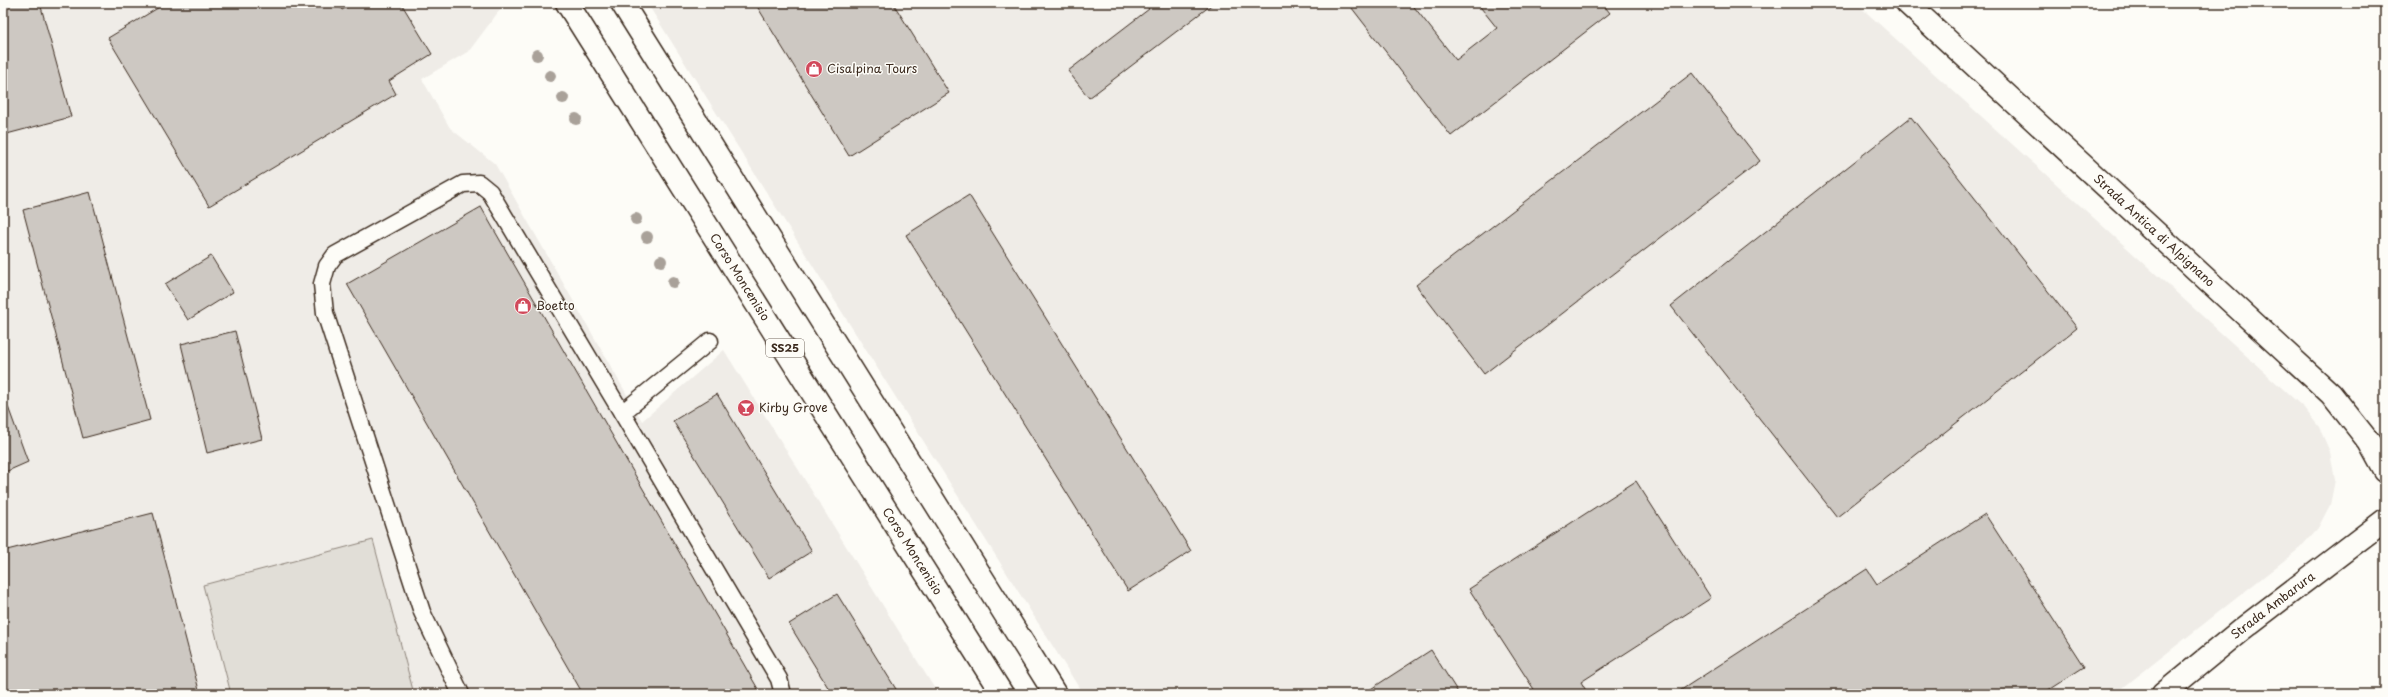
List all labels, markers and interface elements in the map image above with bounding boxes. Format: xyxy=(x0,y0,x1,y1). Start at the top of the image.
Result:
shop icon: Cisalpina Tours xyxy=(804,59,824,79)
place label: Cisalpina Tours xyxy=(827,59,918,77)
street label: Strada Antica di Alpignano xyxy=(2090,170,2219,291)
street label: Corso Moncenisio xyxy=(706,229,775,324)
shop icon: Boetto xyxy=(513,296,533,316)
place label: Boetto xyxy=(536,296,575,314)
road number: SS25 xyxy=(766,339,804,357)
bar icon: Kirby Grove xyxy=(736,398,756,418)
place label: Kirby Grove xyxy=(759,398,828,416)
street label: Corso Moncenisio xyxy=(879,504,948,598)
street label: Strada Ambarura xyxy=(2226,566,2319,643)

